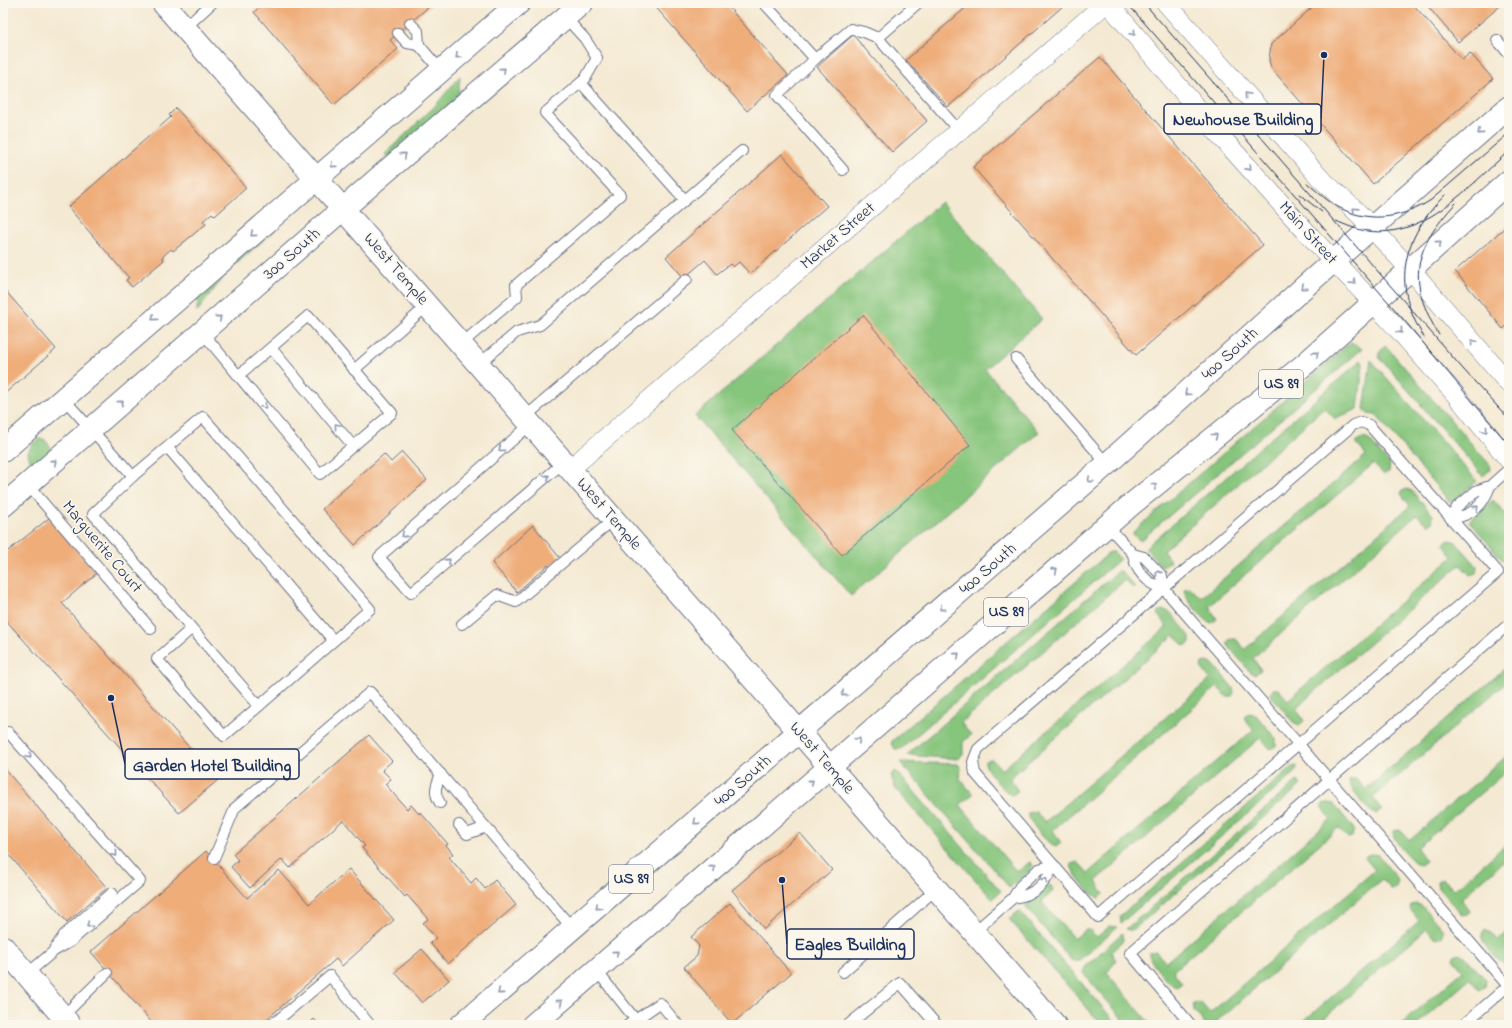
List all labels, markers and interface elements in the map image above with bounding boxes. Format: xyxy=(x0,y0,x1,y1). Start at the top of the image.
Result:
one-way arrow xyxy=(1129,28,1136,35)
one-way arrow xyxy=(455,52,463,59)
one-way arrow xyxy=(498,68,506,75)
one-way arrow xyxy=(1244,92,1251,100)
callout: Newhouse Building xyxy=(1164,104,1321,134)
text: Newhouse Building xyxy=(1173,108,1313,135)
one-way arrow xyxy=(1477,128,1484,135)
one-way arrow xyxy=(400,153,407,160)
one-way arrow xyxy=(330,160,338,167)
one-way arrow xyxy=(1244,163,1252,171)
street label: Market Street xyxy=(795,196,881,276)
street label: Main Street xyxy=(1273,196,1344,271)
one-way arrow xyxy=(1352,207,1360,215)
street label: 300 South xyxy=(258,222,326,286)
street label: West Temple xyxy=(357,227,435,311)
one-way arrow xyxy=(251,229,258,236)
one-way arrow xyxy=(1434,240,1442,248)
one-way arrow xyxy=(1348,277,1356,285)
one-way arrow xyxy=(1301,282,1309,290)
one-way arrow xyxy=(152,314,159,321)
one-way arrow xyxy=(214,315,222,322)
street label: 400 South xyxy=(1196,322,1264,386)
one-way arrow xyxy=(1395,327,1402,334)
one-way arrow xyxy=(1471,339,1478,347)
one-way arrow xyxy=(1311,351,1319,359)
road number: US 89 xyxy=(1259,370,1303,398)
one-way arrow xyxy=(1184,388,1191,395)
one-way arrow xyxy=(116,401,124,408)
one-way arrow xyxy=(259,401,266,408)
one-way arrow xyxy=(335,424,342,431)
one-way arrow xyxy=(1480,425,1487,432)
one-way arrow xyxy=(1211,434,1218,441)
one-way arrow xyxy=(499,445,506,452)
one-way arrow xyxy=(49,460,56,467)
street label: West Temple xyxy=(570,472,648,556)
one-way arrow xyxy=(542,474,550,481)
one-way arrow xyxy=(1087,475,1094,482)
one-way arrow xyxy=(1149,483,1156,490)
street label: Marguerite Court xyxy=(54,495,149,600)
one-way arrow xyxy=(1471,506,1478,513)
one-way arrow xyxy=(401,530,408,537)
street label: 400 South xyxy=(954,537,1022,601)
one-way arrow xyxy=(443,559,451,566)
one-way arrow xyxy=(1050,568,1058,575)
one-way arrow xyxy=(1156,571,1163,578)
road number: US 89 xyxy=(984,598,1028,626)
one-way arrow xyxy=(939,604,947,611)
one-way arrow xyxy=(952,653,959,660)
one-way arrow xyxy=(841,689,849,696)
street label: West Temple xyxy=(783,716,861,800)
one-way arrow xyxy=(854,738,861,745)
callout: Garden Hotel Building xyxy=(125,749,299,779)
street label: 400 South xyxy=(709,749,777,813)
one-way arrow xyxy=(25,751,32,759)
text: Garden Hotel Building xyxy=(133,754,291,781)
one-way arrow xyxy=(807,779,814,786)
one-way arrow xyxy=(694,818,701,825)
one-way arrow xyxy=(111,849,118,856)
road number: US 89 xyxy=(609,865,653,893)
one-way arrow xyxy=(709,865,716,872)
one-way arrow xyxy=(1041,877,1048,884)
one-way arrow xyxy=(595,903,603,910)
one-way arrow xyxy=(87,921,94,928)
callout: Eagles Building xyxy=(787,929,914,959)
text: Eagles Building xyxy=(794,933,906,960)
one-way arrow xyxy=(611,951,618,958)
one-way arrow xyxy=(497,987,504,994)
one-way arrow xyxy=(555,999,562,1006)

